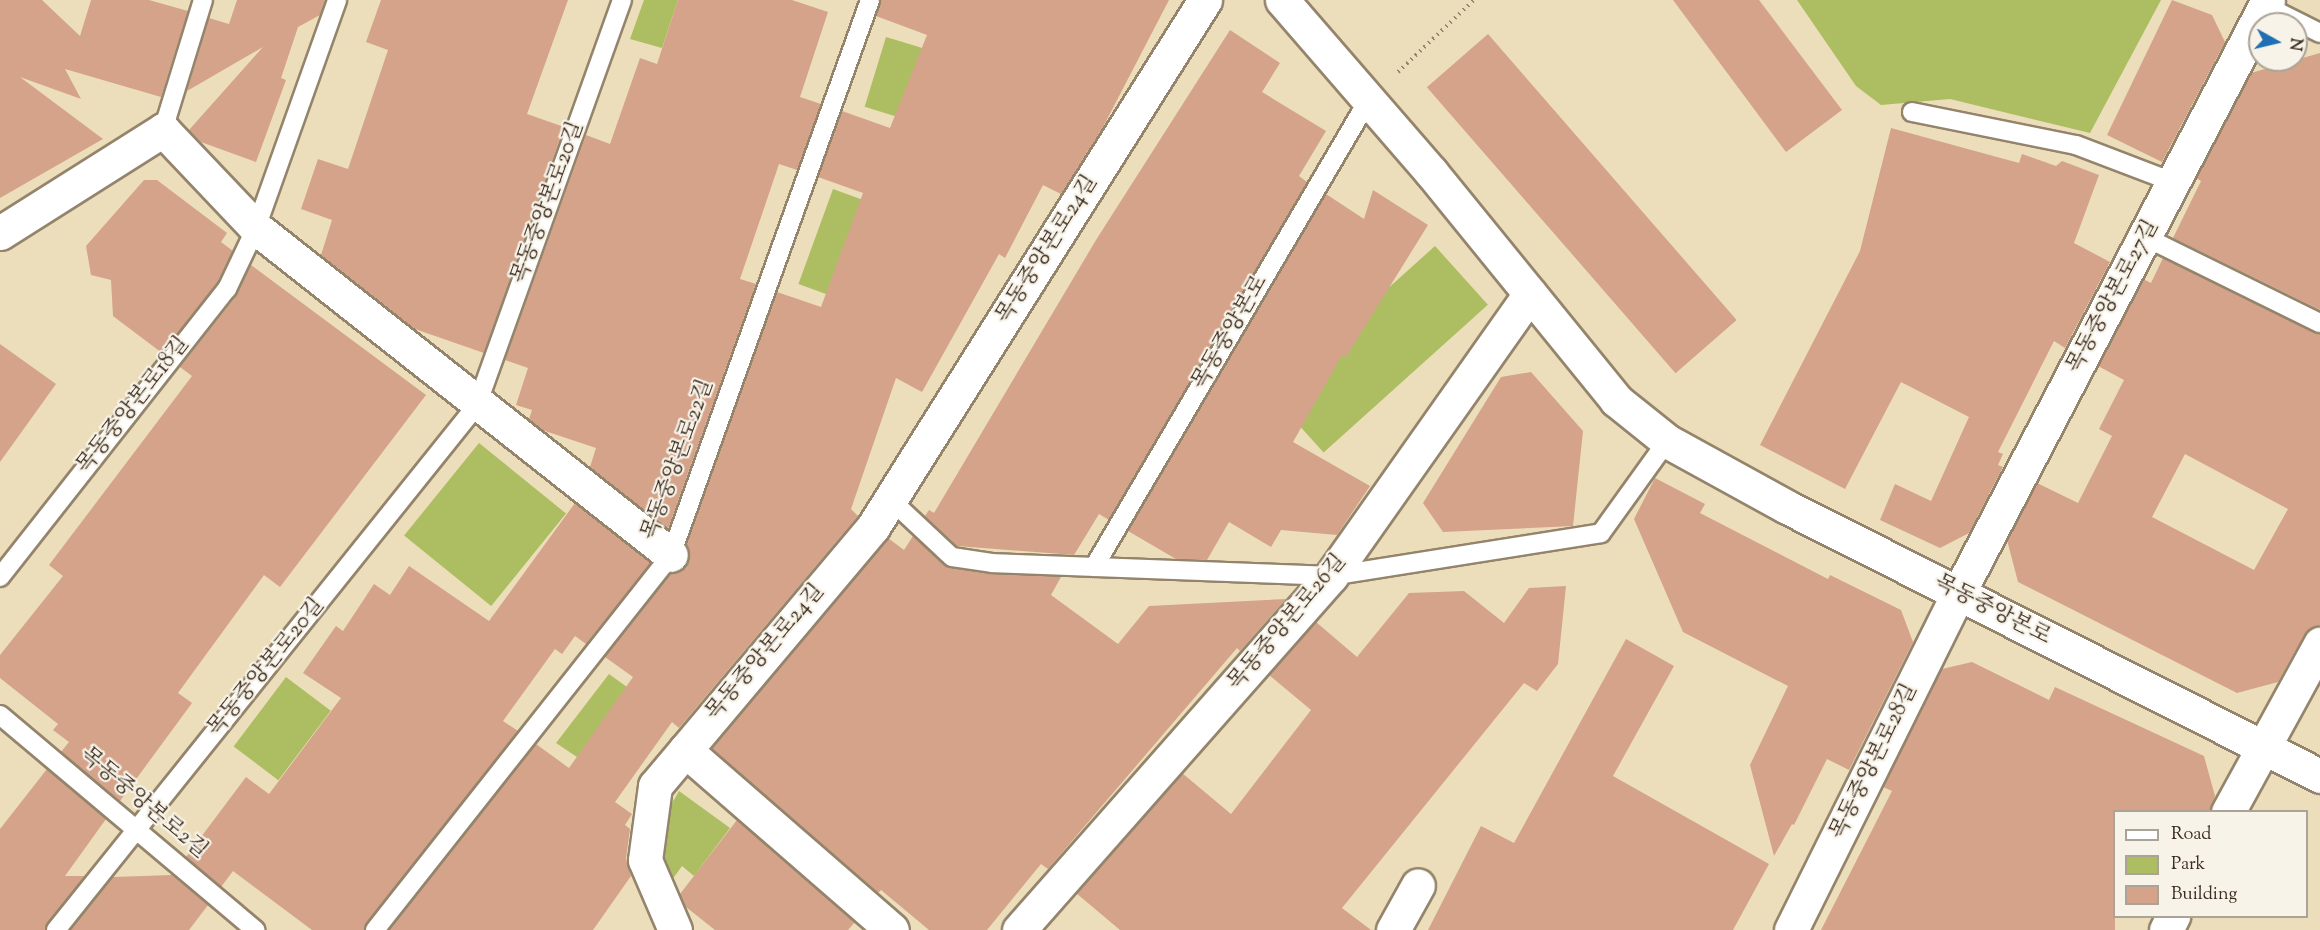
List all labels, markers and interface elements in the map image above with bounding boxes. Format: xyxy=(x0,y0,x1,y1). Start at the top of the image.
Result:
north arrow xyxy=(2248,12,2308,72)
text: N xyxy=(2282,36,2307,52)
street label: 목동중앙본로20길 xyxy=(507,118,591,288)
street label: 목동중앙본로24길 xyxy=(992,171,1104,329)
street label: 목동중앙본로27길 xyxy=(2062,216,2166,378)
street label: 목동중앙본로 xyxy=(1188,271,1274,395)
street label: 목동중앙본로18길 xyxy=(72,332,196,480)
street label: 목동중앙본로22길 xyxy=(638,376,720,544)
street label: 목동중앙본로26길 xyxy=(1223,549,1353,697)
street label: 목동중앙본로 xyxy=(1929,570,2055,652)
street label: 목동중앙본로24길 xyxy=(701,579,831,727)
street label: 목동중앙본로20길 xyxy=(203,593,331,743)
street label: 목동중앙본로28길 xyxy=(1826,680,1924,844)
street label: 목동중앙본로2길 xyxy=(74,743,212,865)
legend xyxy=(2113,810,2308,918)
text: Road xyxy=(2171,822,2211,848)
text: Park xyxy=(2171,852,2205,878)
text: Building xyxy=(2171,882,2237,908)

